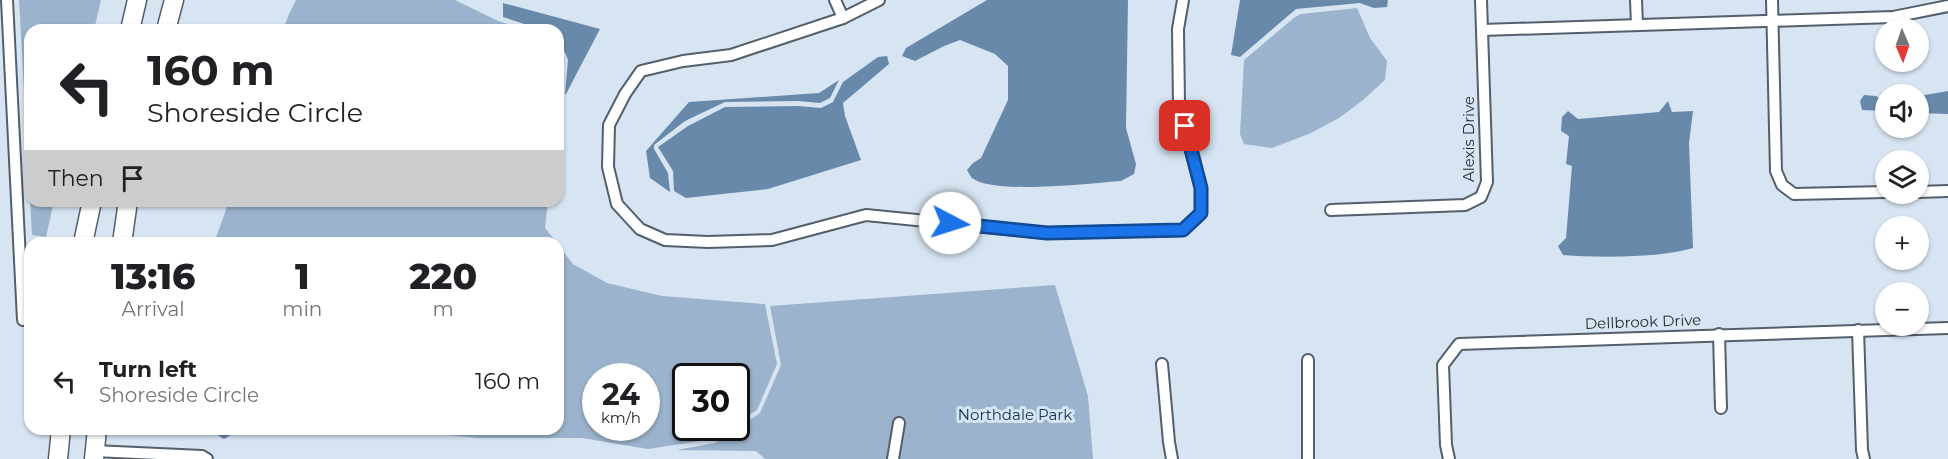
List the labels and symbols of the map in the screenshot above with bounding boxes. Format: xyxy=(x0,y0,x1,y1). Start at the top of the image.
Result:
north arrow xyxy=(1875,18,1929,72)
street label: Alexis Drive xyxy=(1459,96,1478,182)
pin xyxy=(1159,100,1210,151)
position arrow xyxy=(918,191,982,255)
street label: Dellbrook Drive xyxy=(1584,310,1702,333)
speed limit sign: 30 xyxy=(672,363,750,441)
park label: Northdale Park xyxy=(958,405,1072,424)

